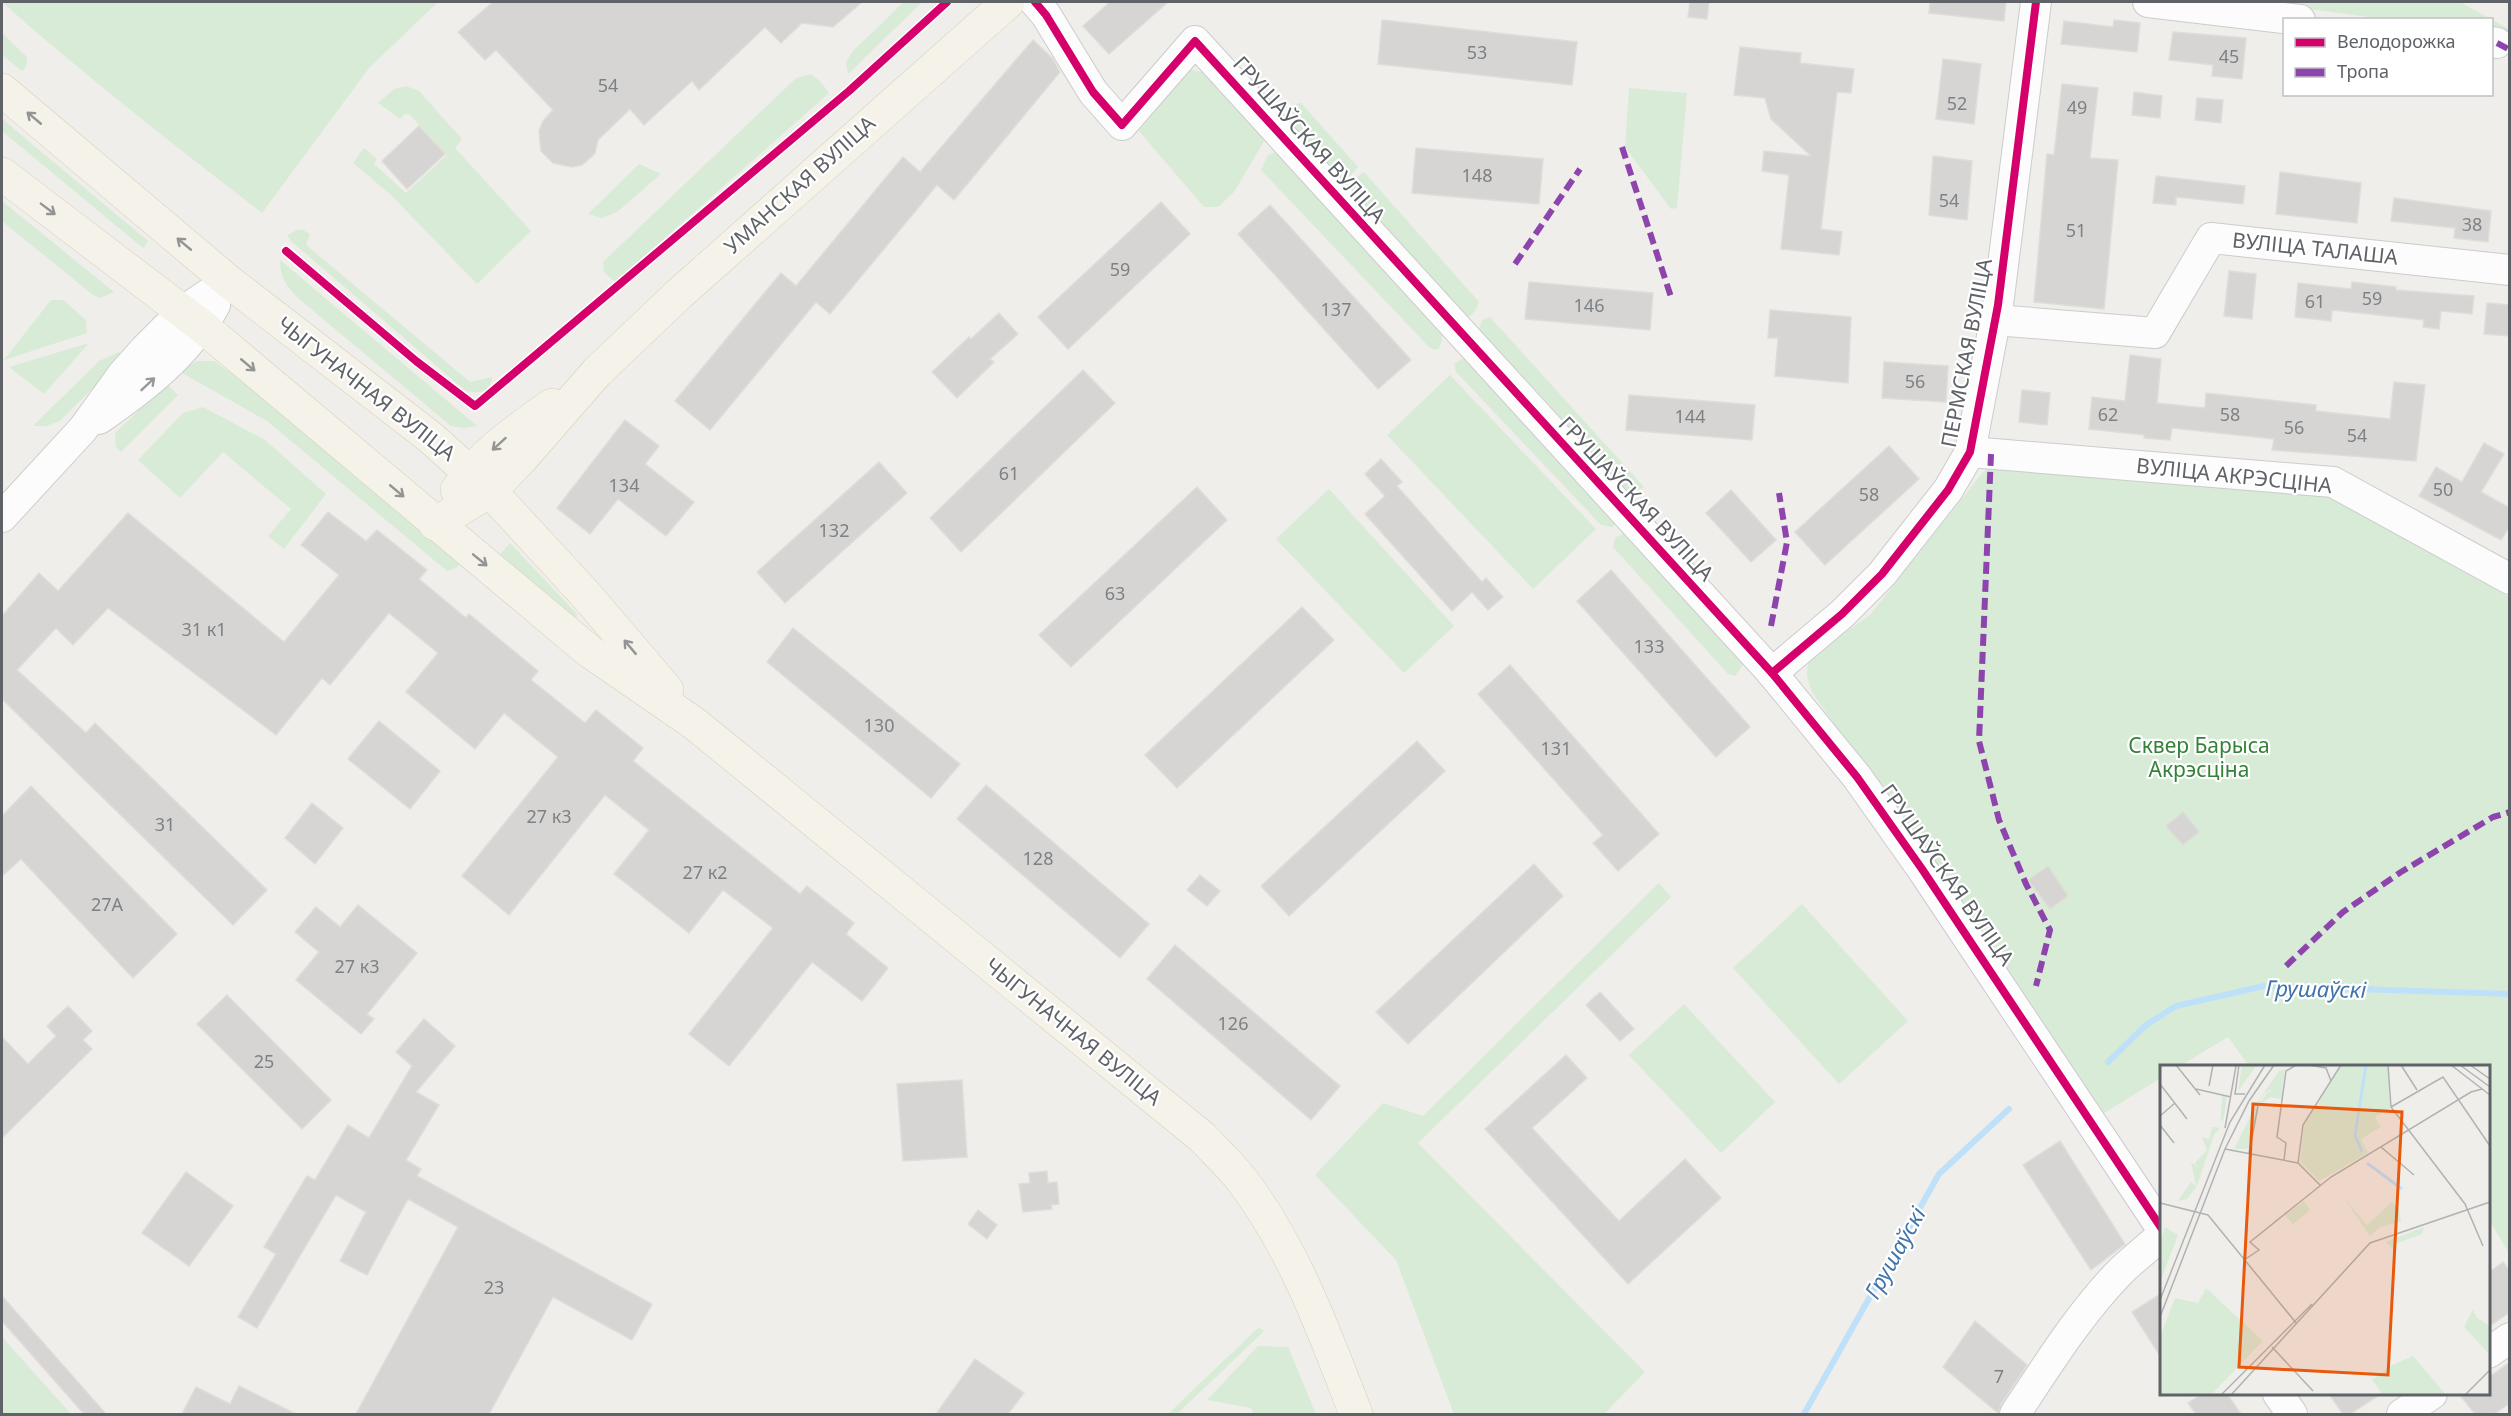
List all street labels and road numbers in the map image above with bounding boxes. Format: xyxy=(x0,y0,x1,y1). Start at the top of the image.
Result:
street label: ГРУШАЎСКАЯ ВУЛІЦА xyxy=(1227,50,1393,229)
street label: УМАНСКАЯ ВУЛІЦА xyxy=(718,109,881,260)
street label: ВУЛІЦА ТАЛАША xyxy=(2231,225,2400,271)
street label: ПЕРМСКАЯ ВУЛІЦА xyxy=(1934,255,1998,450)
street label: ЧЫГУНАЧНАЯ ВУЛІЦА xyxy=(271,310,462,467)
street label: ГРУШАЎСКАЯ ВУЛІЦА xyxy=(1553,410,1721,587)
street label: ВУЛІЦА АКРЭСЦІНА xyxy=(2135,451,2334,499)
street label: ГРУШАЎСКАЯ ВУЛІЦА xyxy=(1875,778,2021,971)
street label: ЧЫГУНАЧНАЯ ВУЛІЦА xyxy=(979,951,1168,1112)

